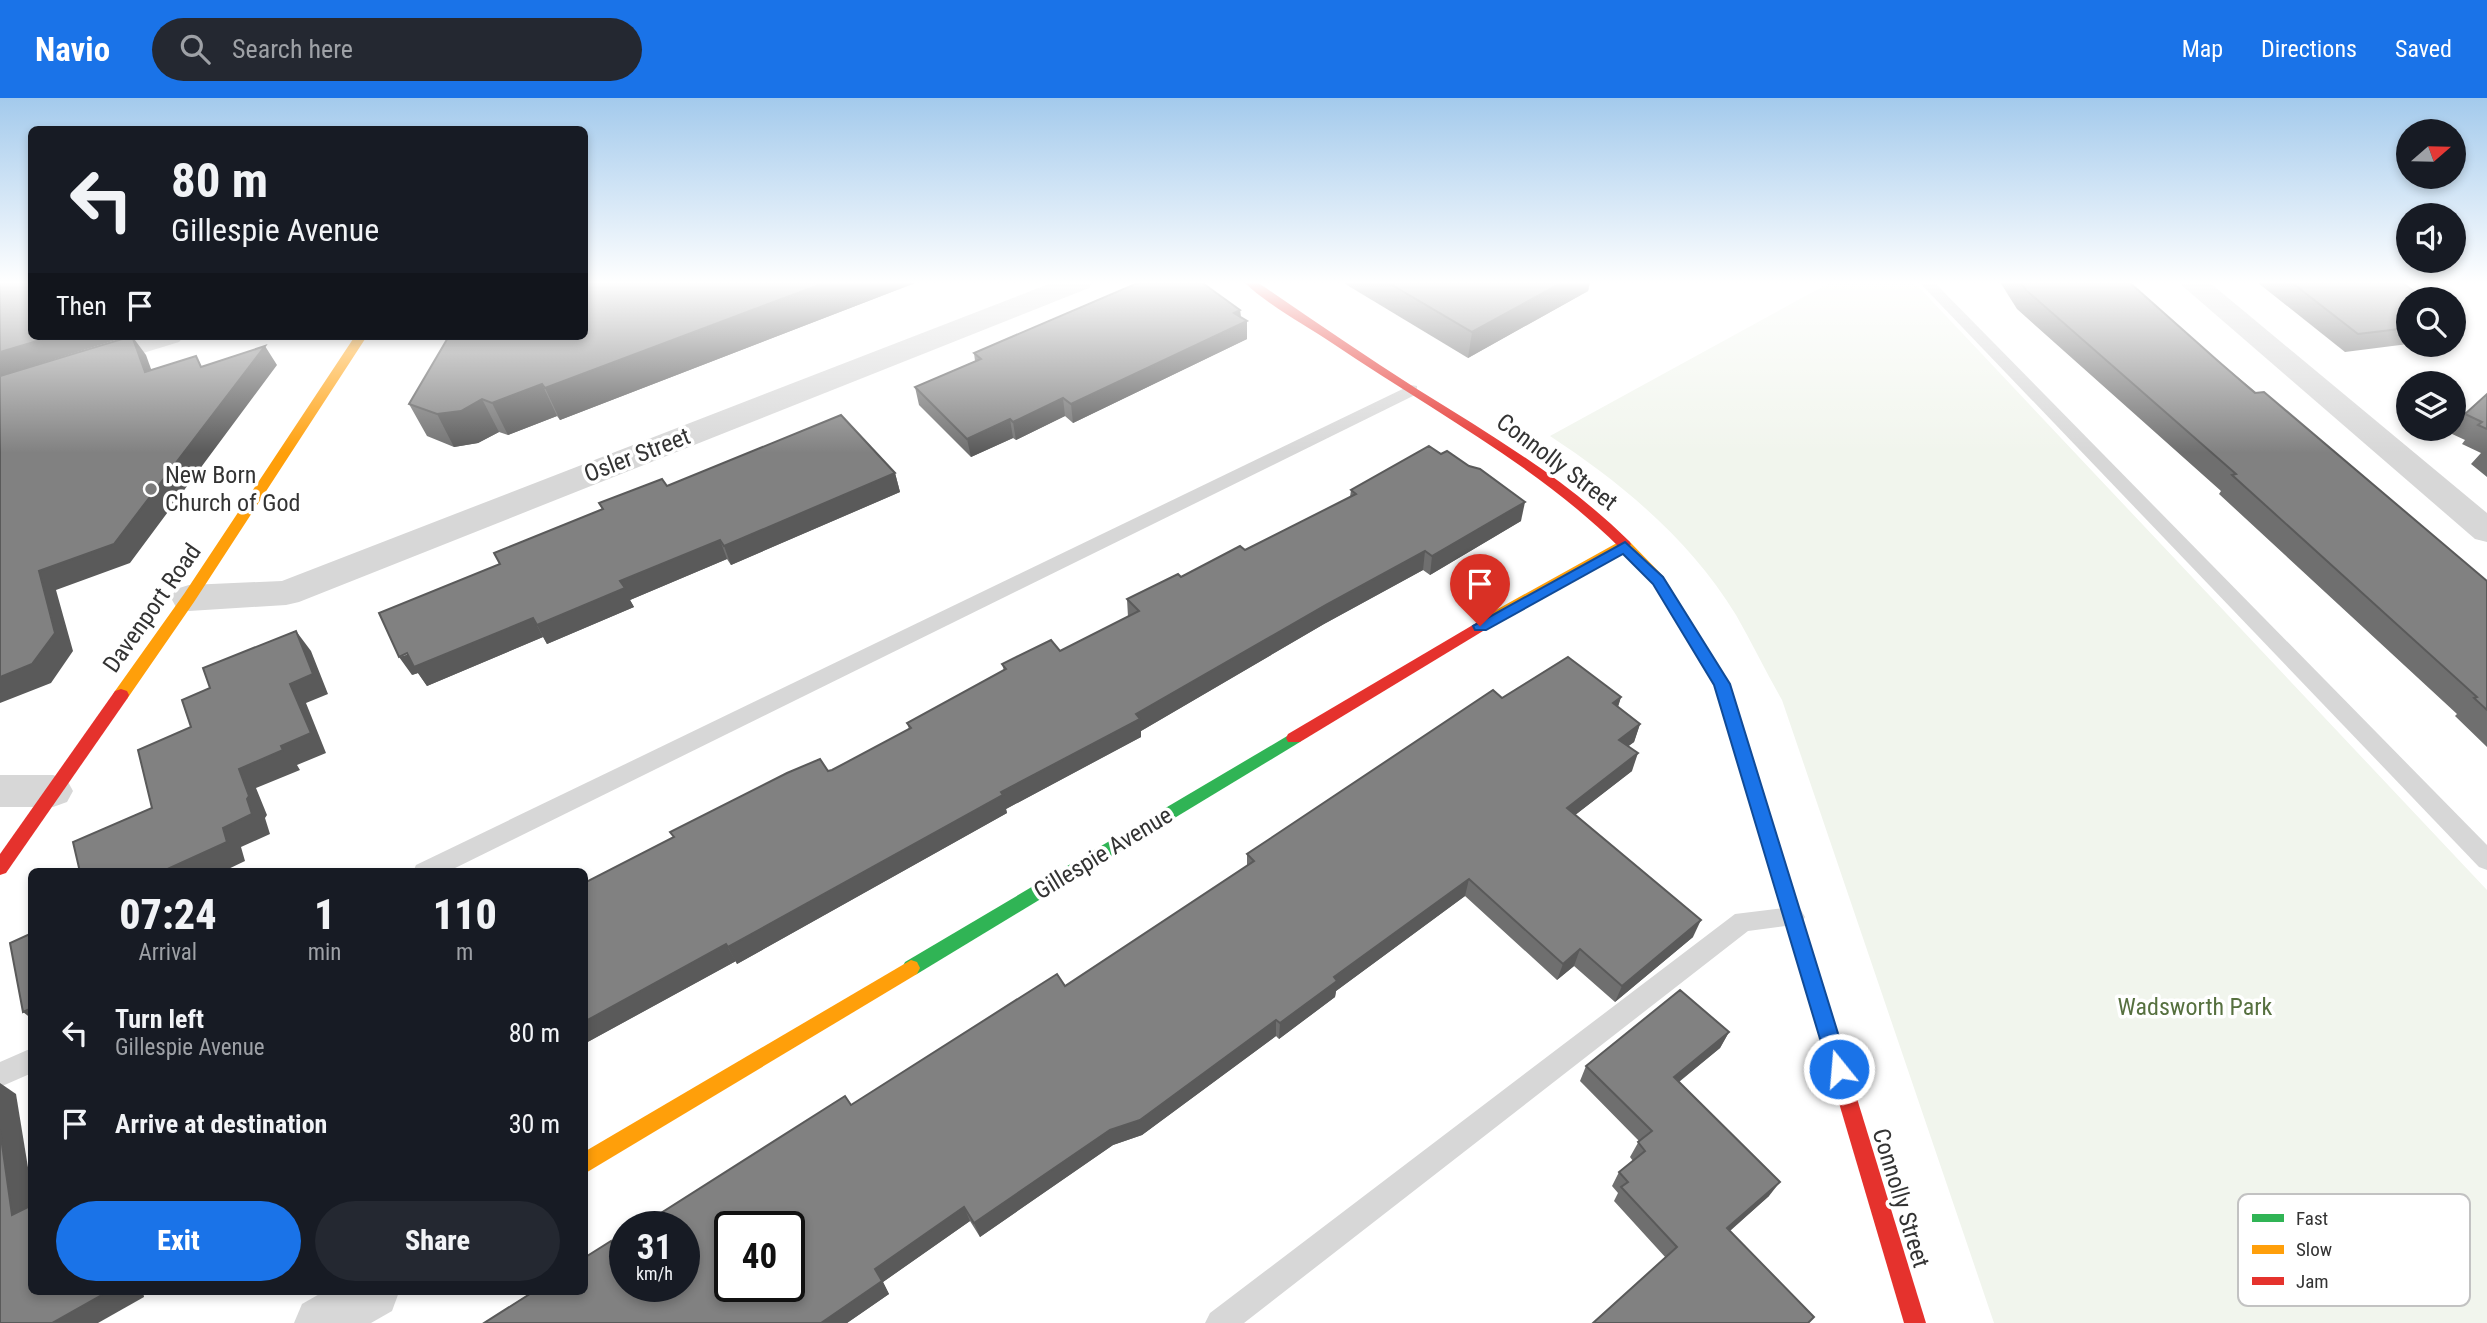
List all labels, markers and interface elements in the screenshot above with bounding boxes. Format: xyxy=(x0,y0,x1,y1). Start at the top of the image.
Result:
search box xyxy=(152,18,642,81)
text: Navio xyxy=(35,30,110,69)
icon: search xyxy=(176,30,214,68)
text: Search here xyxy=(232,34,353,64)
text: Map xyxy=(2182,35,2223,63)
text: Directions xyxy=(2261,35,2357,63)
text: Saved xyxy=(2395,35,2452,63)
north arrow xyxy=(2396,119,2466,189)
map controls xyxy=(2396,119,2466,441)
text: 80 m xyxy=(171,152,268,209)
icon: left xyxy=(56,154,147,245)
button: sound xyxy=(2396,203,2466,273)
text: Gillespie Avenue xyxy=(171,211,379,249)
icon: arrive xyxy=(121,287,159,325)
button: search xyxy=(2396,287,2466,357)
text: Then xyxy=(56,291,107,321)
button: layers xyxy=(2396,371,2466,441)
street label: Connolly Street xyxy=(1491,408,1623,516)
street label: Osler Street xyxy=(580,422,694,488)
place label: New Born Church of God xyxy=(165,461,300,517)
marker: New Born Church of God xyxy=(143,481,159,497)
street label: Davenport Road xyxy=(97,538,207,678)
pin xyxy=(1450,554,1510,626)
icon: arrive xyxy=(1461,565,1499,603)
street label: Gillespie Avenue xyxy=(1029,801,1177,905)
text: 07:24 xyxy=(119,890,216,939)
text: 1 xyxy=(314,890,335,939)
text: 110 xyxy=(433,890,497,939)
text: Arrival xyxy=(139,939,197,966)
text: min xyxy=(308,939,341,966)
text: m xyxy=(456,939,473,966)
park label: Wadsworth Park xyxy=(2118,993,2273,1021)
text: Turn left xyxy=(115,1004,204,1034)
icon: left xyxy=(56,1014,94,1052)
text: 80 m xyxy=(509,1018,560,1048)
position arrow xyxy=(1802,1032,1876,1106)
text: Gillespie Avenue xyxy=(115,1034,265,1061)
icon: arrive xyxy=(56,1105,94,1143)
text: Arrive at destination xyxy=(115,1109,327,1139)
text: 30 m xyxy=(509,1109,560,1139)
street label: Connolly Street xyxy=(1867,1125,1935,1271)
legend xyxy=(2238,1194,2470,1306)
button: Exit xyxy=(56,1201,301,1281)
button: Share xyxy=(315,1201,560,1281)
text: Fast xyxy=(2296,1207,2328,1230)
speed limit sign: 40 xyxy=(714,1211,805,1302)
text: 31 xyxy=(637,1227,672,1268)
text: Slow xyxy=(2296,1238,2332,1261)
text: km/h xyxy=(636,1263,673,1284)
text: Jam xyxy=(2296,1270,2329,1293)

